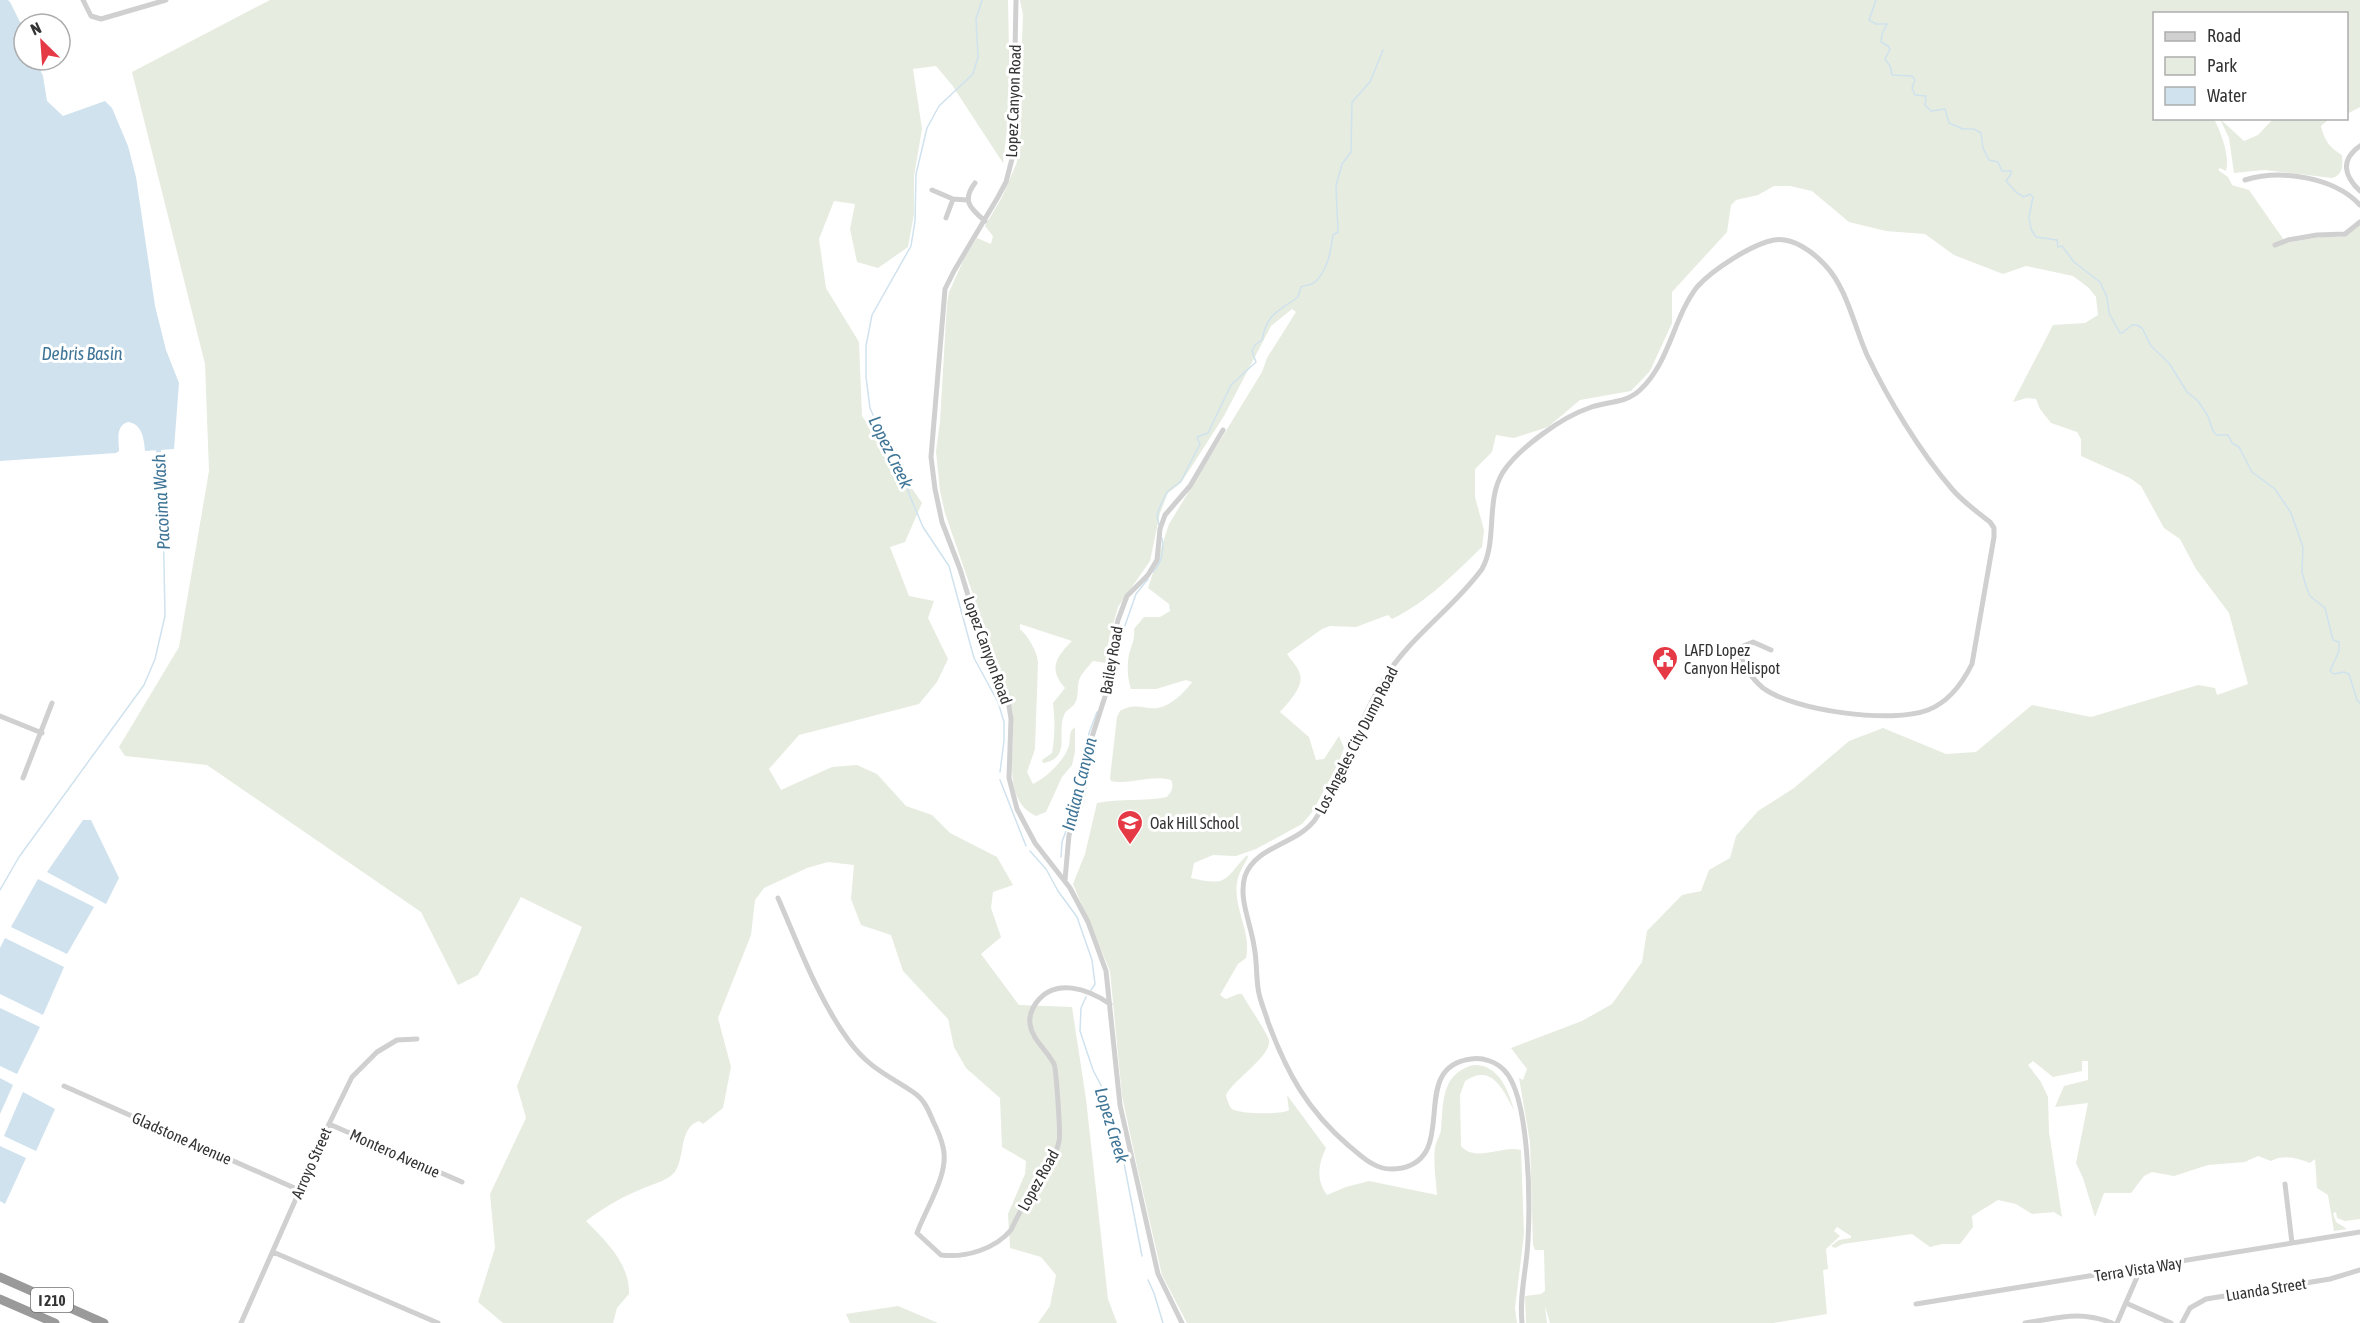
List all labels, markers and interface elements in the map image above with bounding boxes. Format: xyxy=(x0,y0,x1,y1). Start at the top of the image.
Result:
north arrow xyxy=(12,12,72,72)
legend xyxy=(2153,12,2348,120)
text: N xyxy=(28,18,44,39)
text: Road xyxy=(2207,25,2241,46)
street label: Lopez Canyon Road xyxy=(1002,44,1025,158)
text: Park xyxy=(2207,55,2237,76)
text: Water xyxy=(2207,85,2247,106)
water label: Debris Basin xyxy=(41,343,123,364)
water label: Lopez Creek xyxy=(864,412,918,493)
water label: Pacoima Wash xyxy=(148,453,174,550)
street label: Lopez Canyon Road xyxy=(959,594,1016,707)
street label: Bailey Road xyxy=(1096,624,1127,696)
place label: LAFD Lopez Canyon Helispot xyxy=(1684,641,1781,678)
public building icon: LAFD Lopez Canyon Helispot xyxy=(1650,644,1680,682)
street label: Los Angeles City Dump Road xyxy=(1311,663,1402,817)
water label: Indian Canyon xyxy=(1057,735,1101,833)
school or university icon: Oak Hill School xyxy=(1115,808,1145,846)
place label: Oak Hill School xyxy=(1150,814,1240,832)
water label: Lopez Creek xyxy=(1091,1085,1134,1166)
street label: Gladstone Avenue xyxy=(130,1108,234,1168)
street label: Arroyo Street xyxy=(287,1124,336,1202)
street label: Montero Avenue xyxy=(347,1125,443,1181)
street label: Lopez Road xyxy=(1014,1146,1063,1214)
street label: Terra Vista Way xyxy=(2093,1253,2184,1286)
street label: Luanda Street xyxy=(2224,1274,2308,1304)
road number: I 210 xyxy=(31,1288,73,1312)

